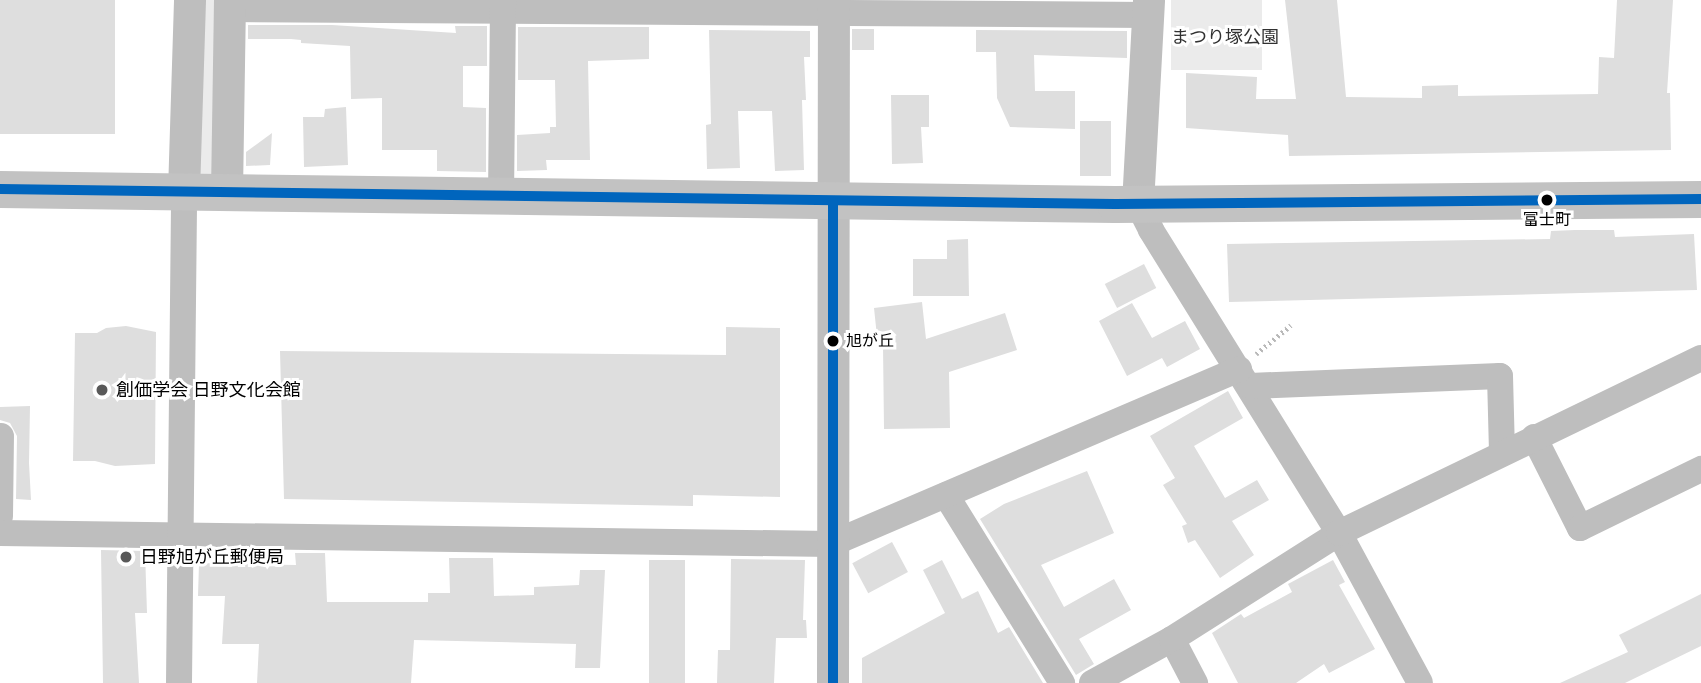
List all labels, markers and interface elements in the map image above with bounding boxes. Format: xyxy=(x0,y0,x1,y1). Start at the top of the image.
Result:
park label: まつり塚公園 xyxy=(1171,26,1279,48)
marker: 富士町 xyxy=(1540,193,1554,207)
place label: 富士町 xyxy=(1523,210,1571,230)
place label: 旭が丘 xyxy=(846,331,894,351)
marker: 旭が丘 xyxy=(826,334,840,348)
place label: 創価学会 日野文化会館 xyxy=(116,379,301,401)
marker: 創価学会 日野文化会館 xyxy=(94,382,110,398)
place label: 日野旭が丘郵便局 xyxy=(140,546,284,568)
marker: 日野旭が丘郵便局 xyxy=(118,549,134,565)

